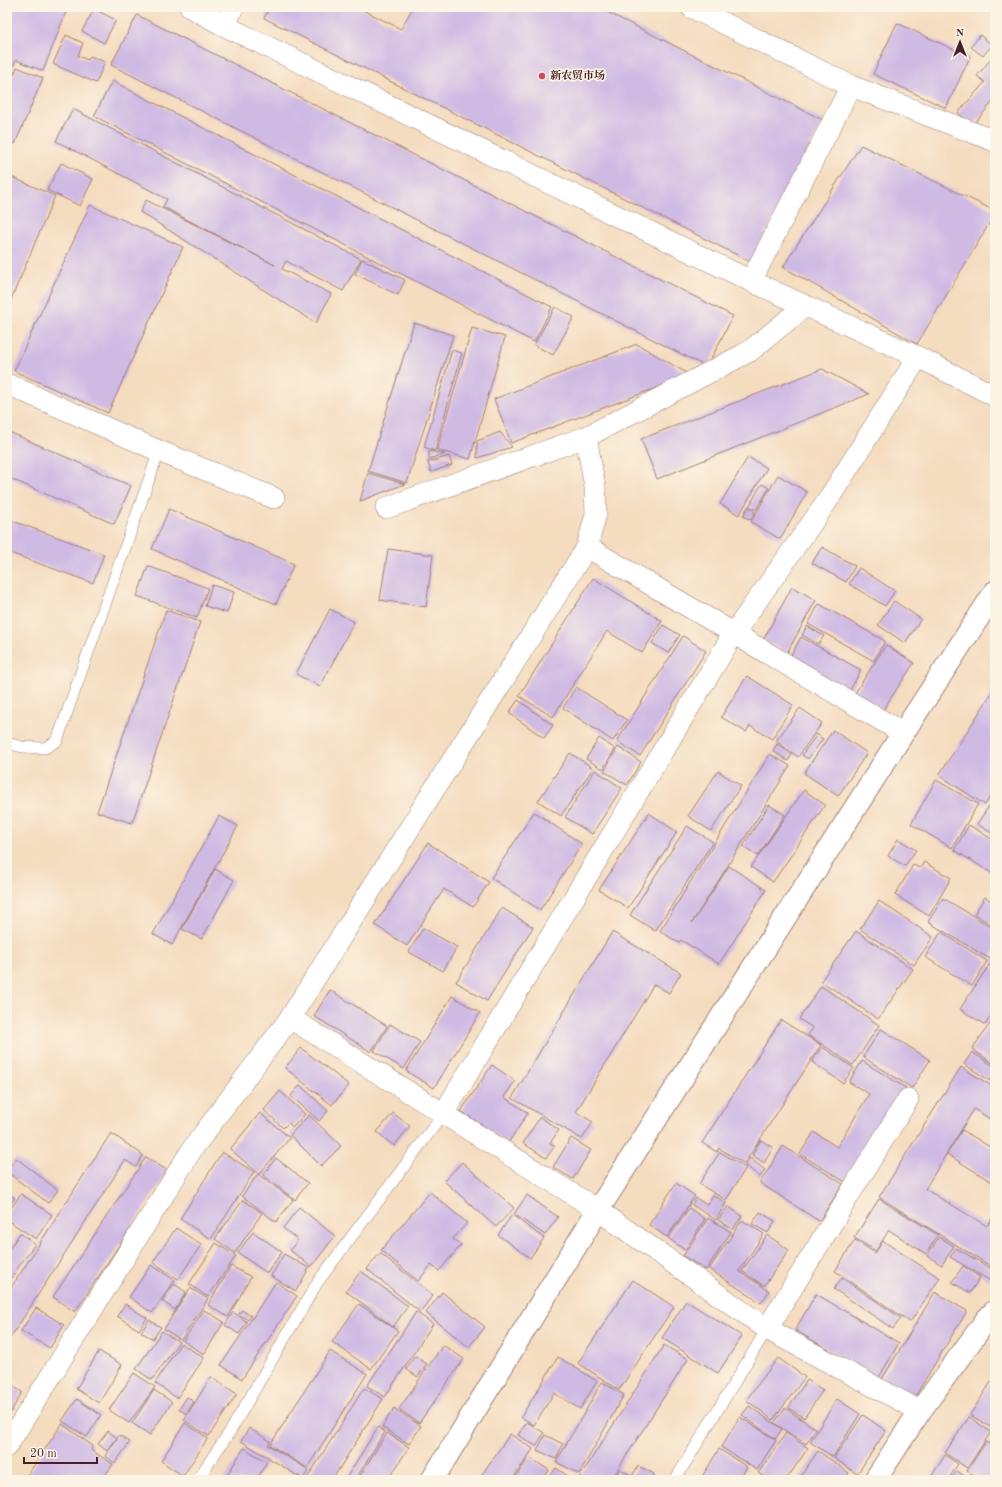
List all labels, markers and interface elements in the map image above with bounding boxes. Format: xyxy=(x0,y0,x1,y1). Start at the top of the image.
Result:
north arrow xyxy=(940,22,980,62)
text: N xyxy=(956,28,965,39)
place label: 新农贸市场 xyxy=(550,69,605,82)
marker: 新农贸市场 xyxy=(537,71,547,81)
scale bar xyxy=(24,1439,97,1465)
text: 20 m xyxy=(30,1448,57,1460)

